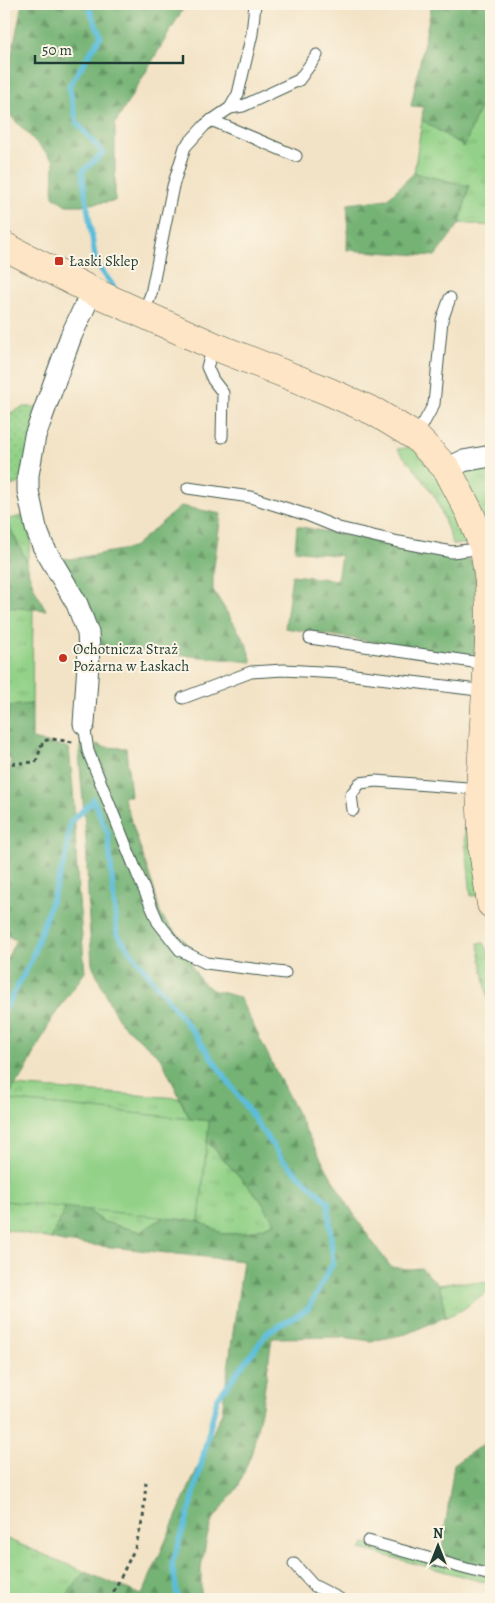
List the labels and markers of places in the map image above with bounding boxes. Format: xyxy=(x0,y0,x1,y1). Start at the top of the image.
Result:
place label: Łaski Sklep xyxy=(69,251,139,271)
marker: Łaski Sklep xyxy=(53,255,65,267)
place label: Ochotnicza Straż Pożarna w Łaskach xyxy=(73,639,189,676)
marker: Ochotnicza Straż Pożarna w Łaskach xyxy=(57,652,69,664)

